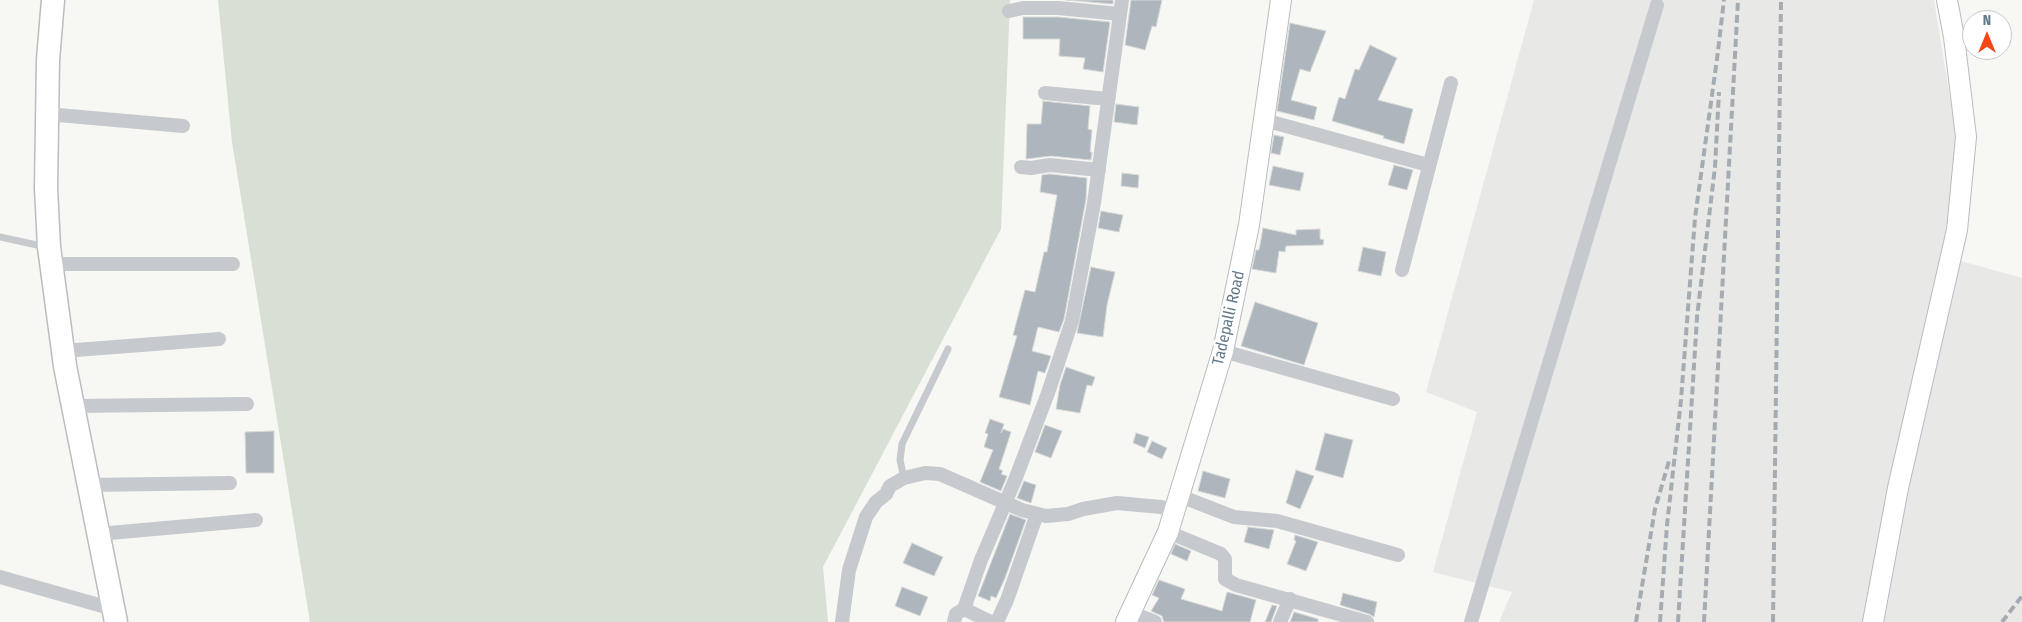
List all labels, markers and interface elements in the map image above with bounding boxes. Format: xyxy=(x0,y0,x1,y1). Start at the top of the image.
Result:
north arrow xyxy=(1962,10,2012,60)
text: N xyxy=(1983,12,1991,29)
street label: Tadepalli Road xyxy=(1209,269,1249,367)

